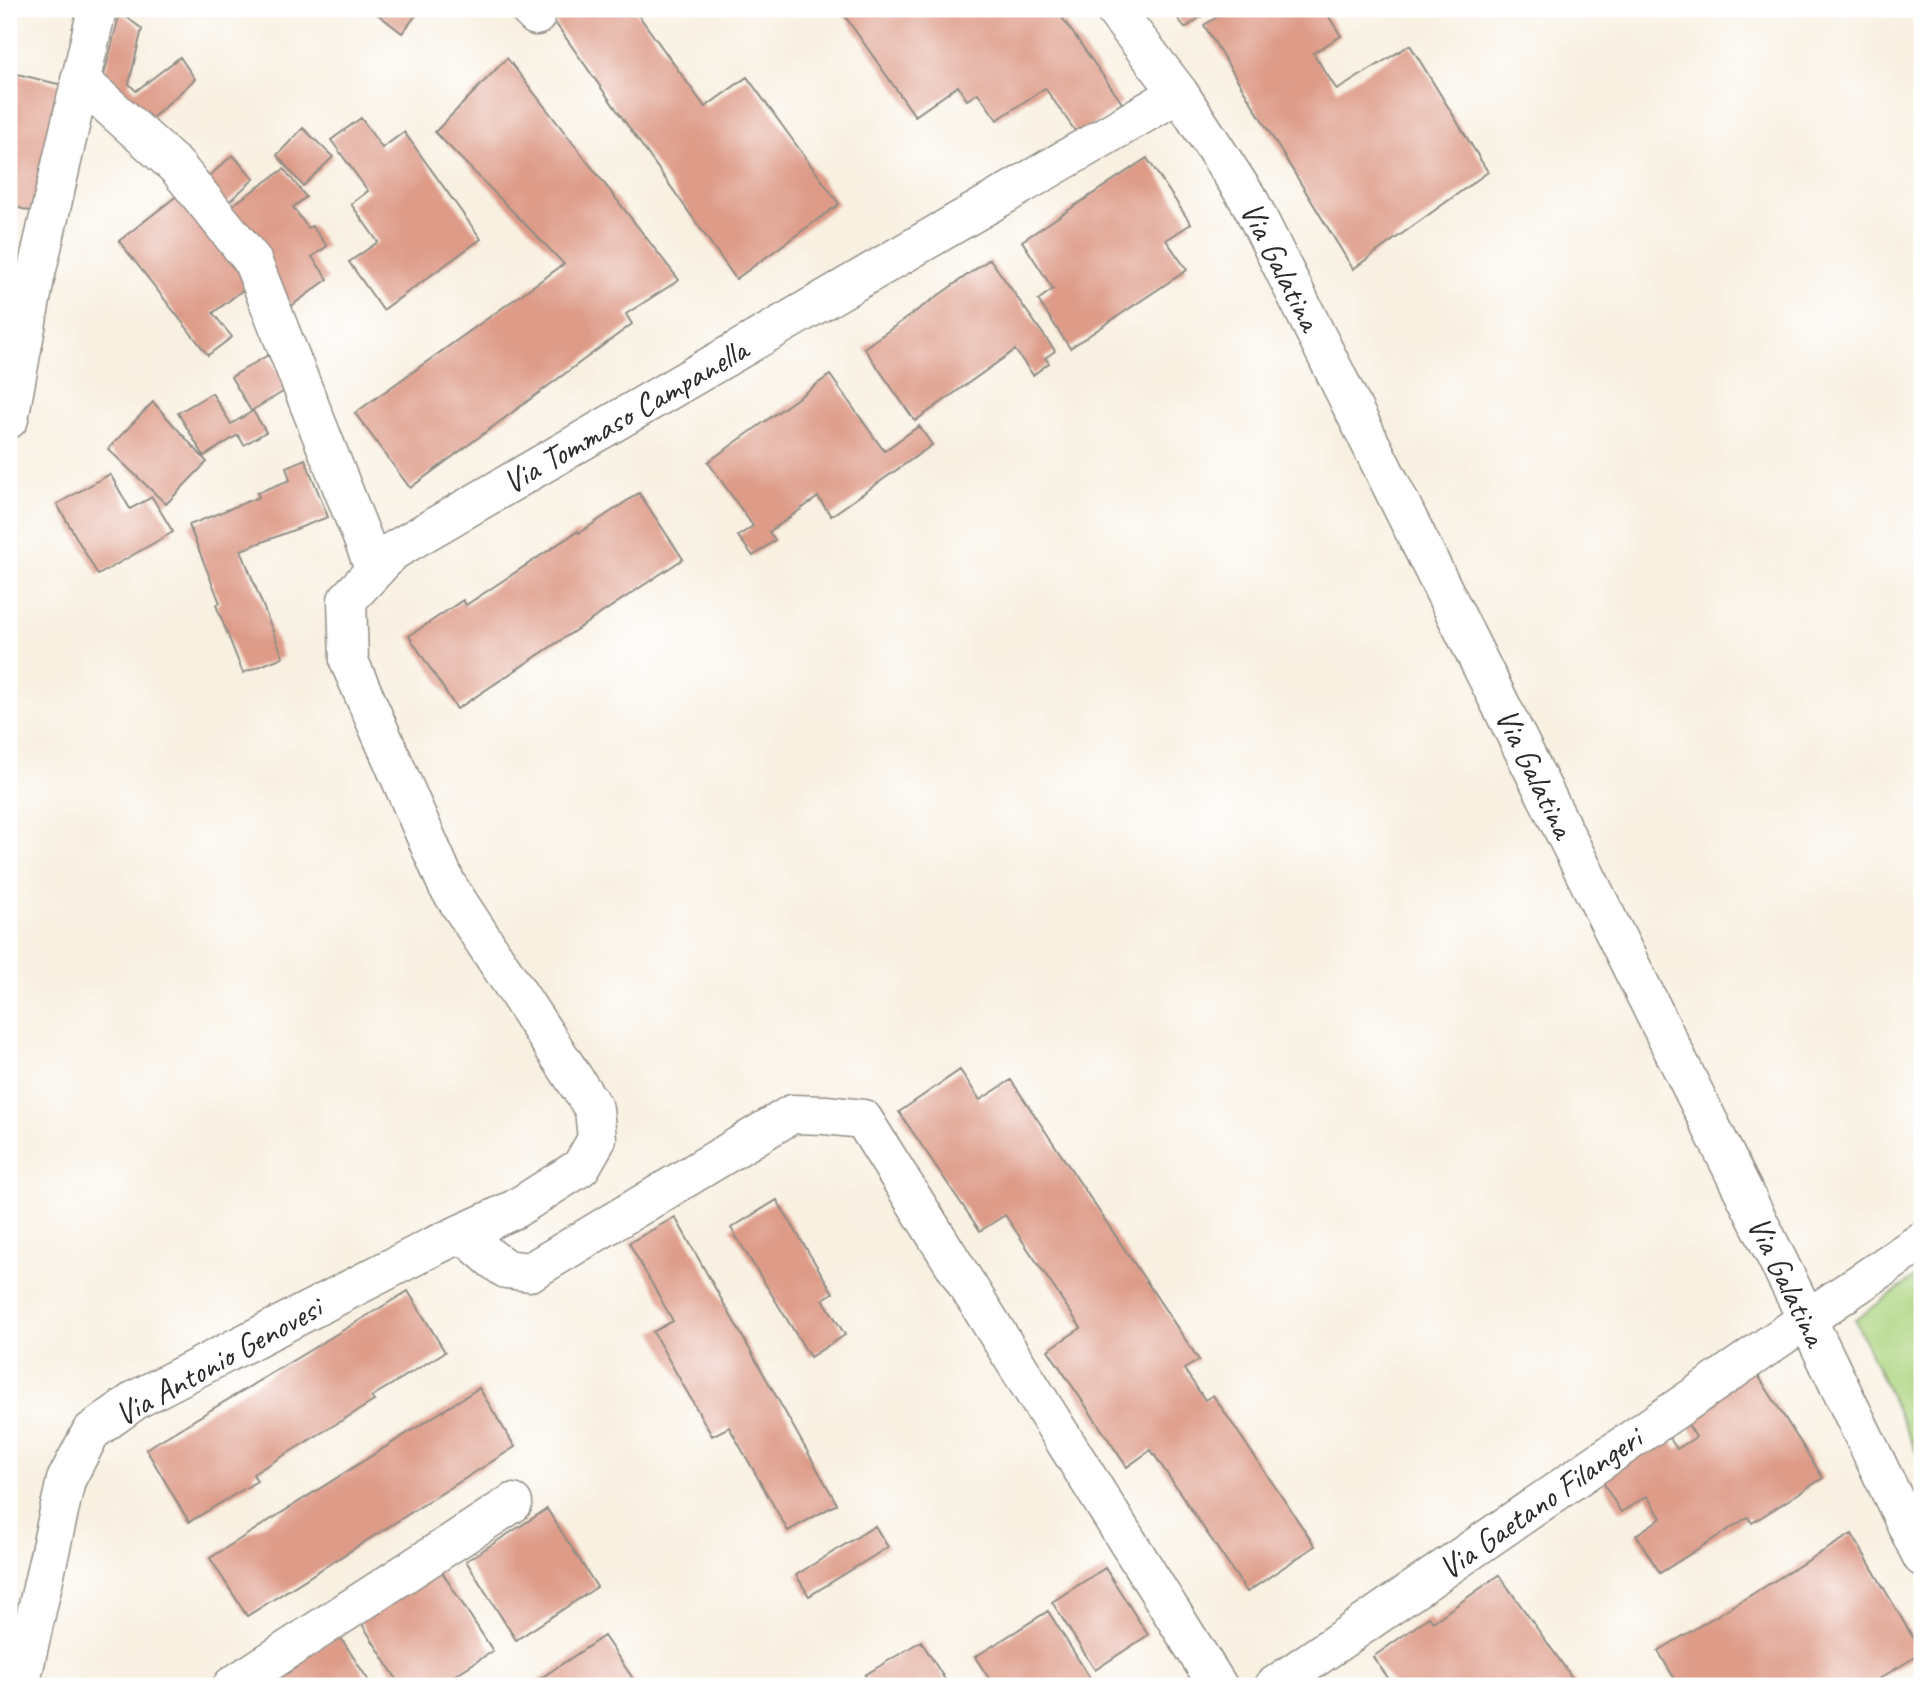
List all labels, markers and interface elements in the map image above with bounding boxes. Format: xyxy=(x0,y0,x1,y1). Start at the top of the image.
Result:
street label: Via Galatina xyxy=(1231,195,1332,340)
street label: Via Tommaso Campanella xyxy=(495,328,757,503)
street label: Via Galatina xyxy=(1486,701,1585,847)
street label: Via Galatina xyxy=(1738,1209,1837,1355)
street label: Via Antonio Genovesi xyxy=(107,1285,332,1435)
street label: Via Gaetano Filangeri xyxy=(1430,1415,1653,1589)

